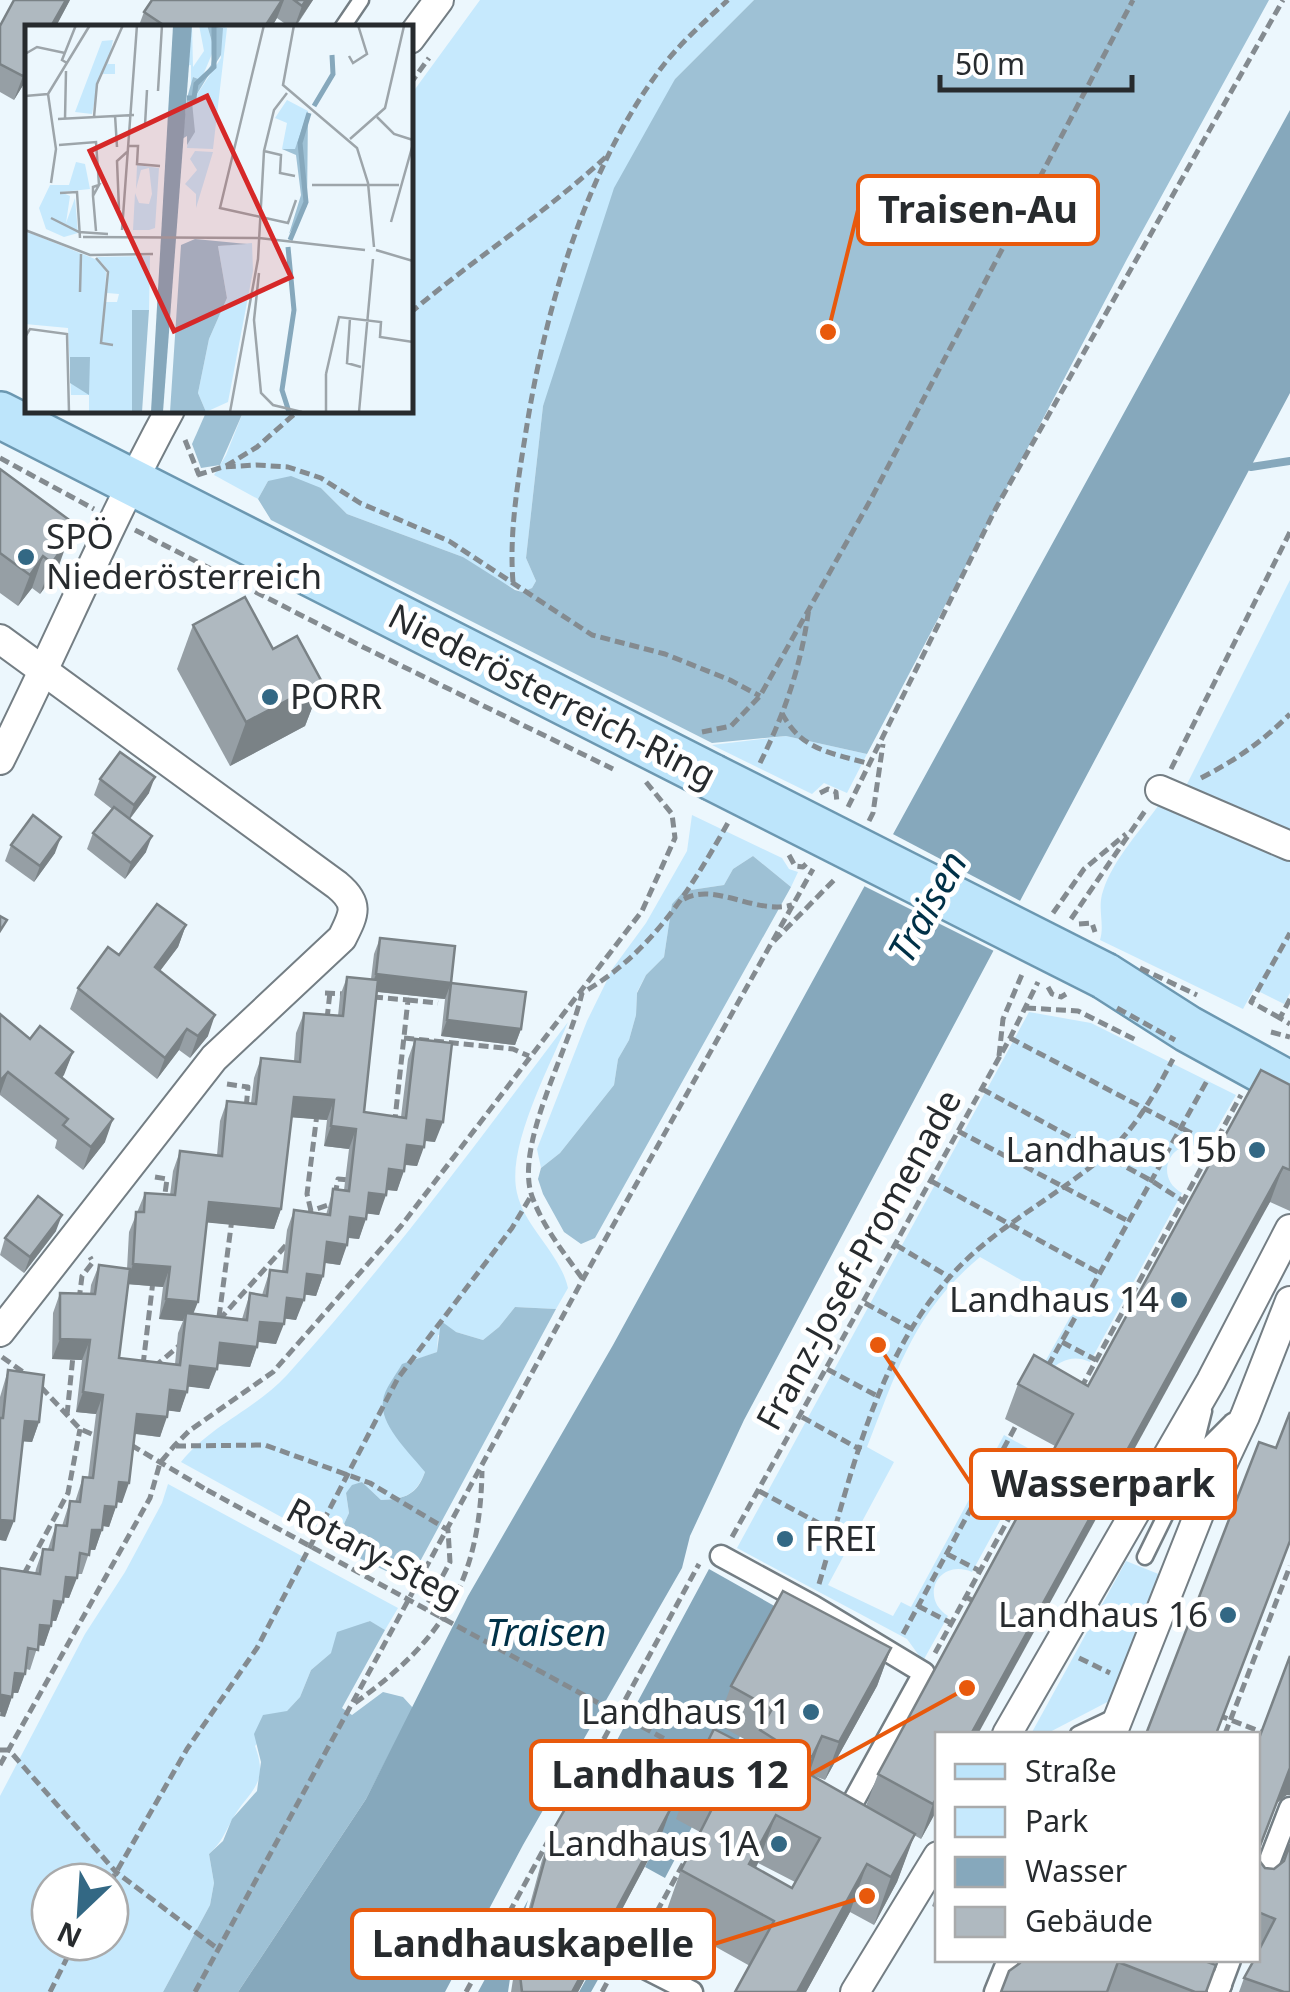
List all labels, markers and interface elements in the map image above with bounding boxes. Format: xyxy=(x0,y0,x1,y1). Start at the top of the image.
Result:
inset map xyxy=(25,25,412,412)
scale bar xyxy=(940,30,1132,92)
text: 50 m xyxy=(955,43,1025,84)
callout: Traisen-Au xyxy=(858,176,1098,244)
text: Traisen-Au xyxy=(878,182,1078,234)
place label: SPÖ Niederösterreich xyxy=(46,512,322,599)
marker: SPÖ Niederösterreich xyxy=(15,546,37,568)
street label: Niederösterreich-Ring xyxy=(381,592,724,798)
place label: PORR xyxy=(290,672,382,719)
marker: PORR xyxy=(259,686,281,708)
water label: Traisen xyxy=(874,841,978,971)
street label: Franz-Josef-Promenade xyxy=(744,1081,971,1438)
place label: Landhaus 15b xyxy=(1006,1125,1237,1172)
marker: Landhaus 15b xyxy=(1246,1139,1268,1161)
place label: Landhaus 14 xyxy=(949,1275,1159,1322)
marker: Landhaus 14 xyxy=(1168,1289,1190,1311)
callout: Wasserpark xyxy=(971,1450,1235,1518)
text: Wasserpark xyxy=(991,1456,1215,1508)
street label: Rotary-Steg xyxy=(279,1486,470,1617)
place label: FREI xyxy=(805,1514,876,1561)
marker: FREI xyxy=(774,1528,796,1550)
place label: Landhaus 16 xyxy=(998,1590,1208,1637)
marker: Landhaus 16 xyxy=(1217,1604,1239,1626)
water label: Traisen xyxy=(486,1605,606,1657)
place label: Landhaus 11 xyxy=(581,1687,791,1734)
marker: Landhaus 11 xyxy=(800,1701,822,1723)
legend xyxy=(935,1732,1260,1962)
callout: Landhaus 12 xyxy=(531,1741,809,1809)
text: Landhaus 12 xyxy=(551,1747,789,1799)
text: Straße xyxy=(1025,1750,1117,1791)
text: Park xyxy=(1025,1800,1088,1841)
place label: Landhaus 1A xyxy=(547,1819,760,1866)
marker: Landhaus 1A xyxy=(768,1833,790,1855)
text: Wasser xyxy=(1025,1850,1127,1891)
north arrow xyxy=(30,1862,130,1962)
text: Gebäude xyxy=(1025,1900,1153,1941)
callout: Landhauskapelle xyxy=(352,1910,714,1978)
text: N xyxy=(51,1914,87,1958)
text: Landhauskapelle xyxy=(372,1916,694,1968)

